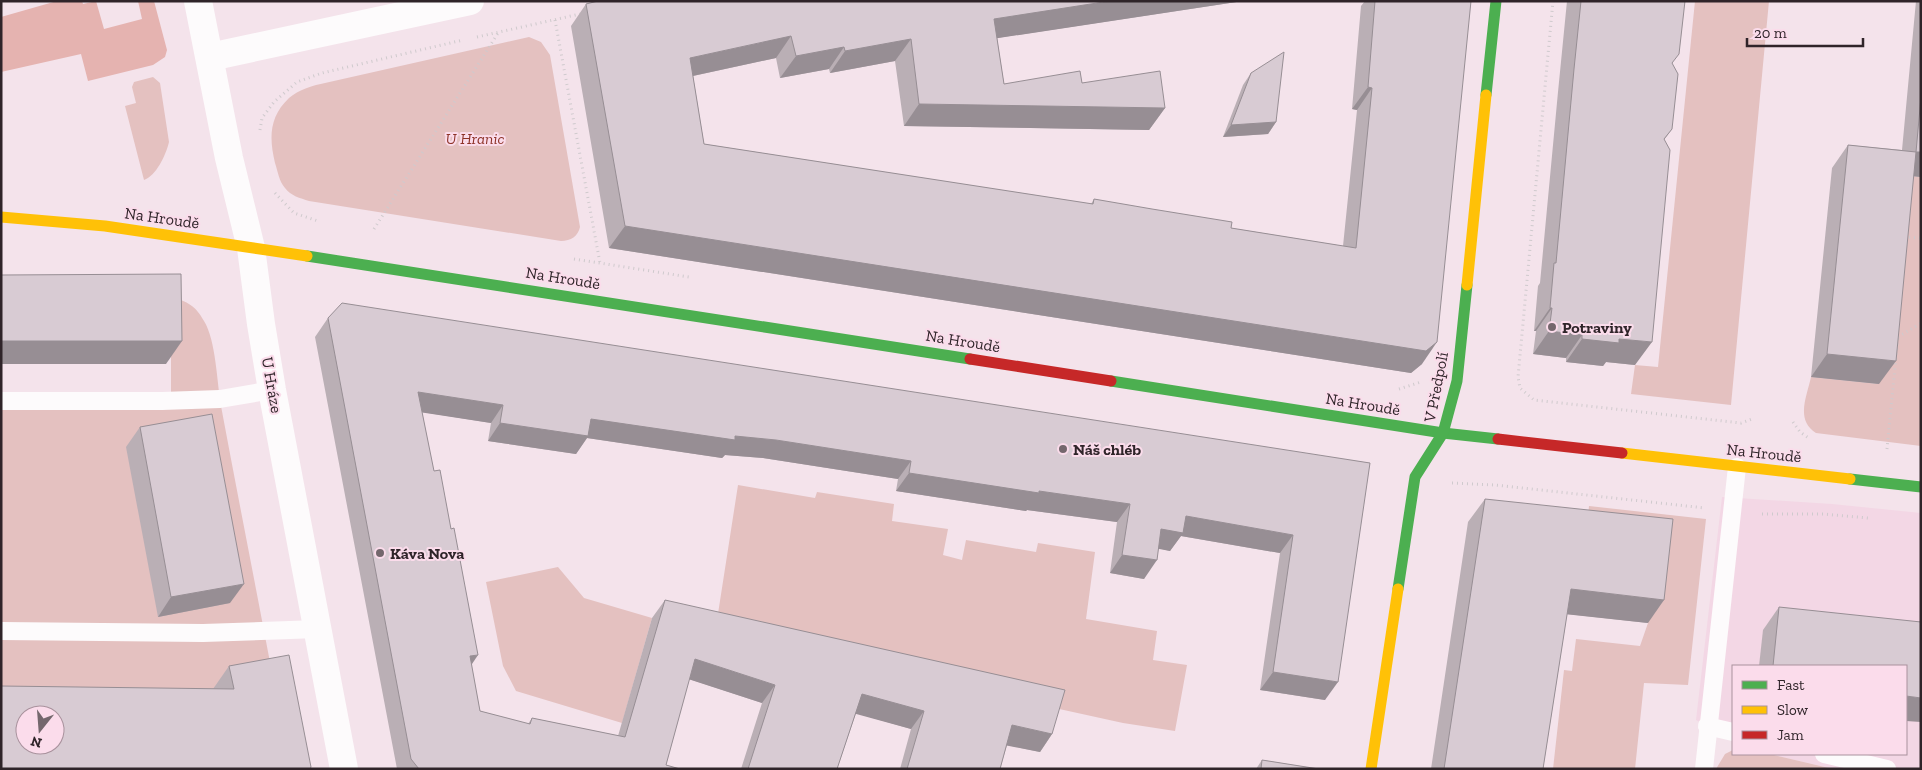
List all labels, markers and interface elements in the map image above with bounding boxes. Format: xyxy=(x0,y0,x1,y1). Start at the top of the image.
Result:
scale bar xyxy=(1747,15,1863,47)
text: 20 m xyxy=(1754,24,1787,42)
park label: U Hranic xyxy=(445,129,505,148)
street label: Na Hroudě xyxy=(124,203,200,233)
street label: Na Hroudě xyxy=(524,263,602,293)
place label: Potraviny xyxy=(1562,318,1632,337)
marker: Potraviny xyxy=(1546,321,1558,333)
street label: Na Hroudě xyxy=(924,326,1002,356)
street label: V Předpolí xyxy=(1420,350,1452,425)
street label: U Hráze xyxy=(258,355,286,415)
street label: Na Hroudě xyxy=(1324,389,1402,419)
place label: Náš chléb xyxy=(1073,440,1141,459)
street label: Na Hroudě xyxy=(1726,440,1802,466)
marker: Náš chléb xyxy=(1057,443,1069,455)
place label: Káva Nova xyxy=(390,544,464,563)
marker: Káva Nova xyxy=(374,547,386,559)
legend xyxy=(1732,665,1907,755)
text: Fast xyxy=(1777,676,1805,694)
text: Slow xyxy=(1777,701,1809,719)
north arrow xyxy=(15,705,65,755)
text: Jam xyxy=(1777,726,1804,744)
text: N xyxy=(28,732,44,752)

